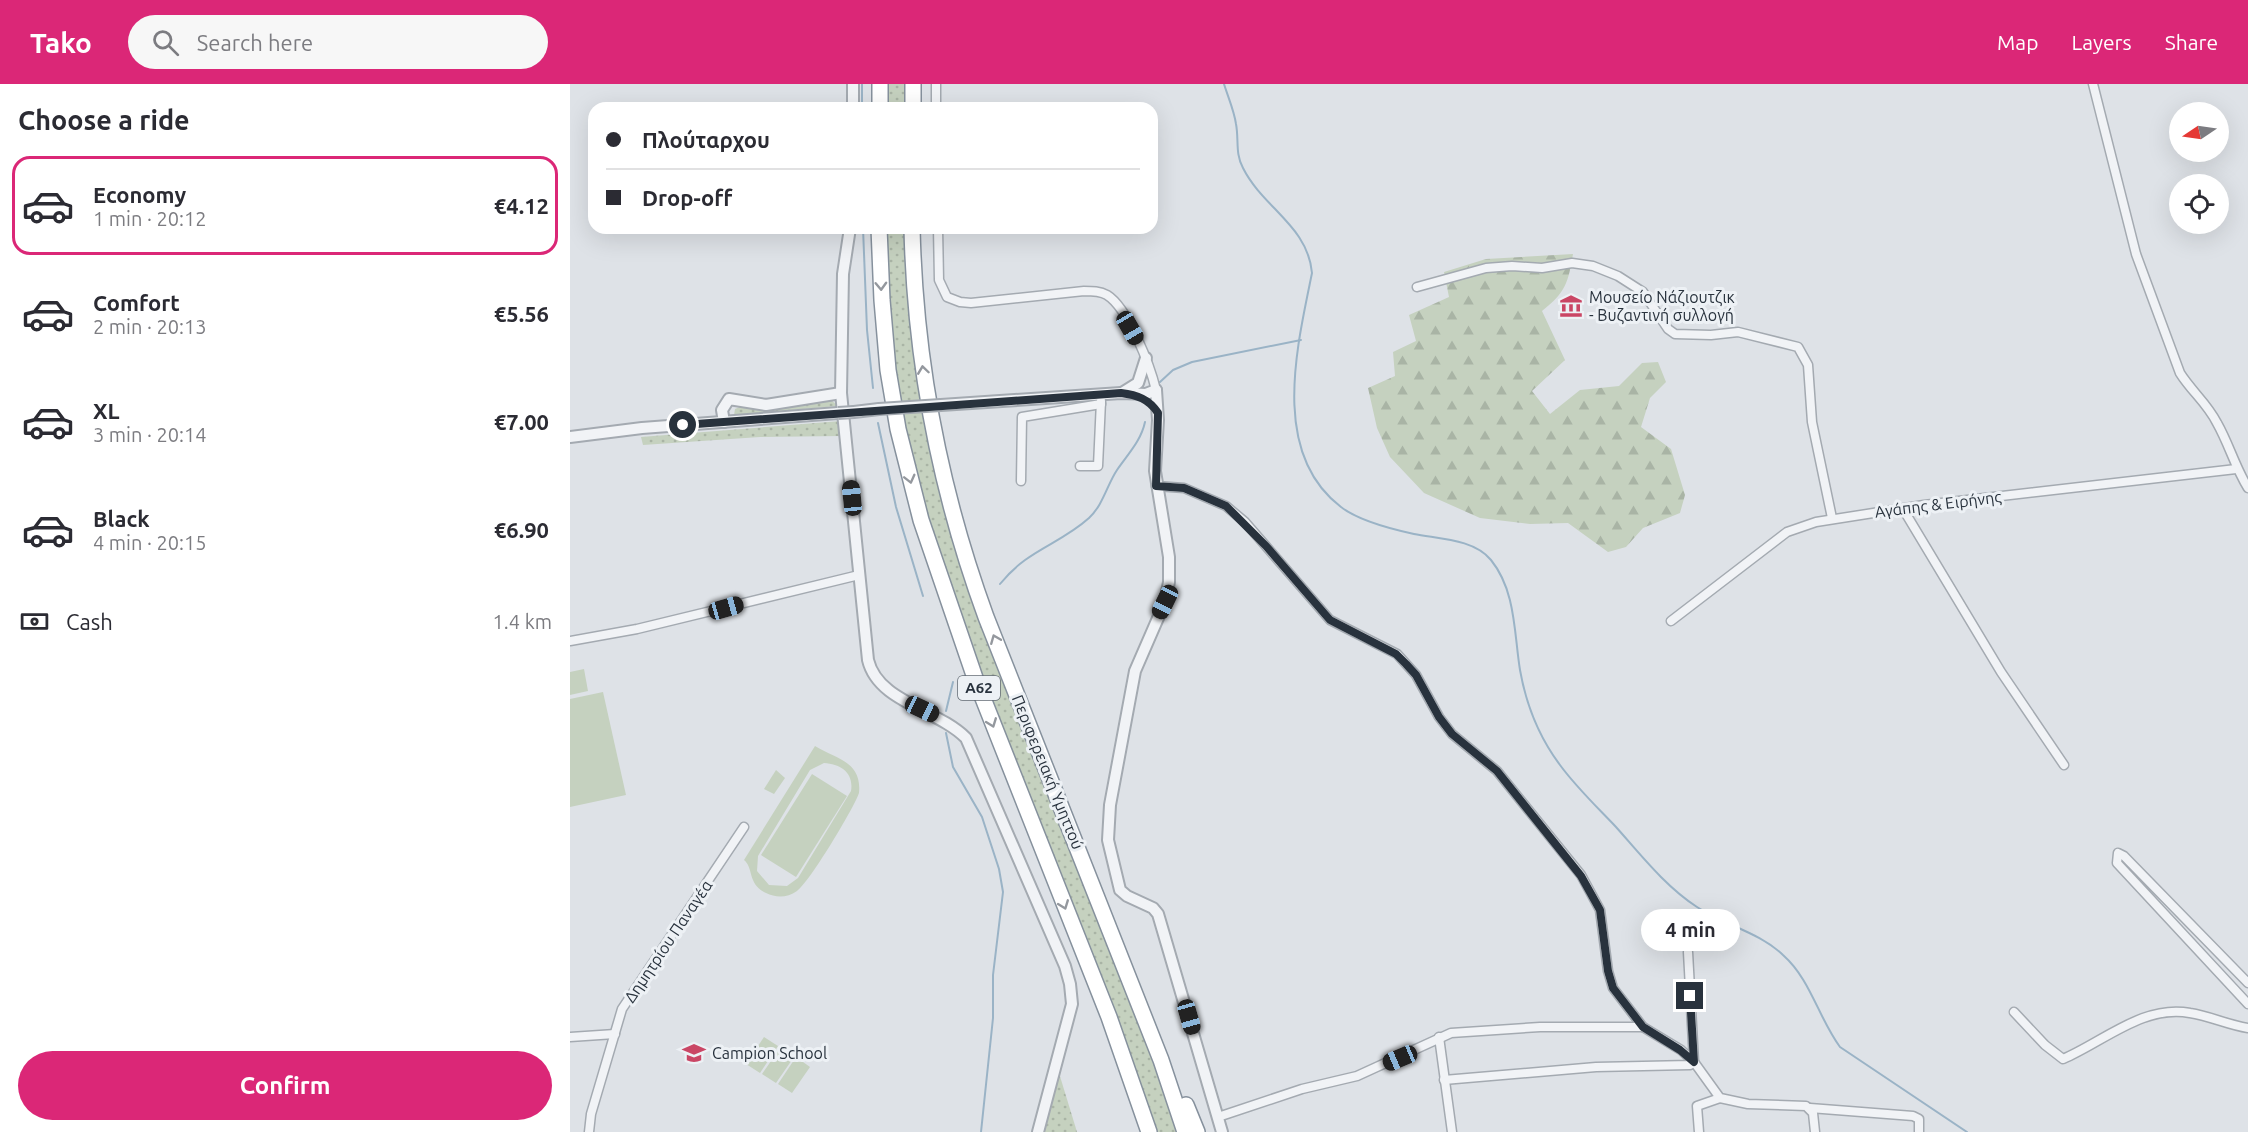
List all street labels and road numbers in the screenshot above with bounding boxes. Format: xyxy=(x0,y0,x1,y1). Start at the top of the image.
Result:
street label: Αγάπης & Ειρήνης xyxy=(1874,487,2002,522)
road number: Α62 xyxy=(958,676,1000,700)
street label: Περιφερειακή Υμηττού xyxy=(1009,692,1087,852)
street label: Δημητρίου Παναγέα xyxy=(620,876,716,1006)

